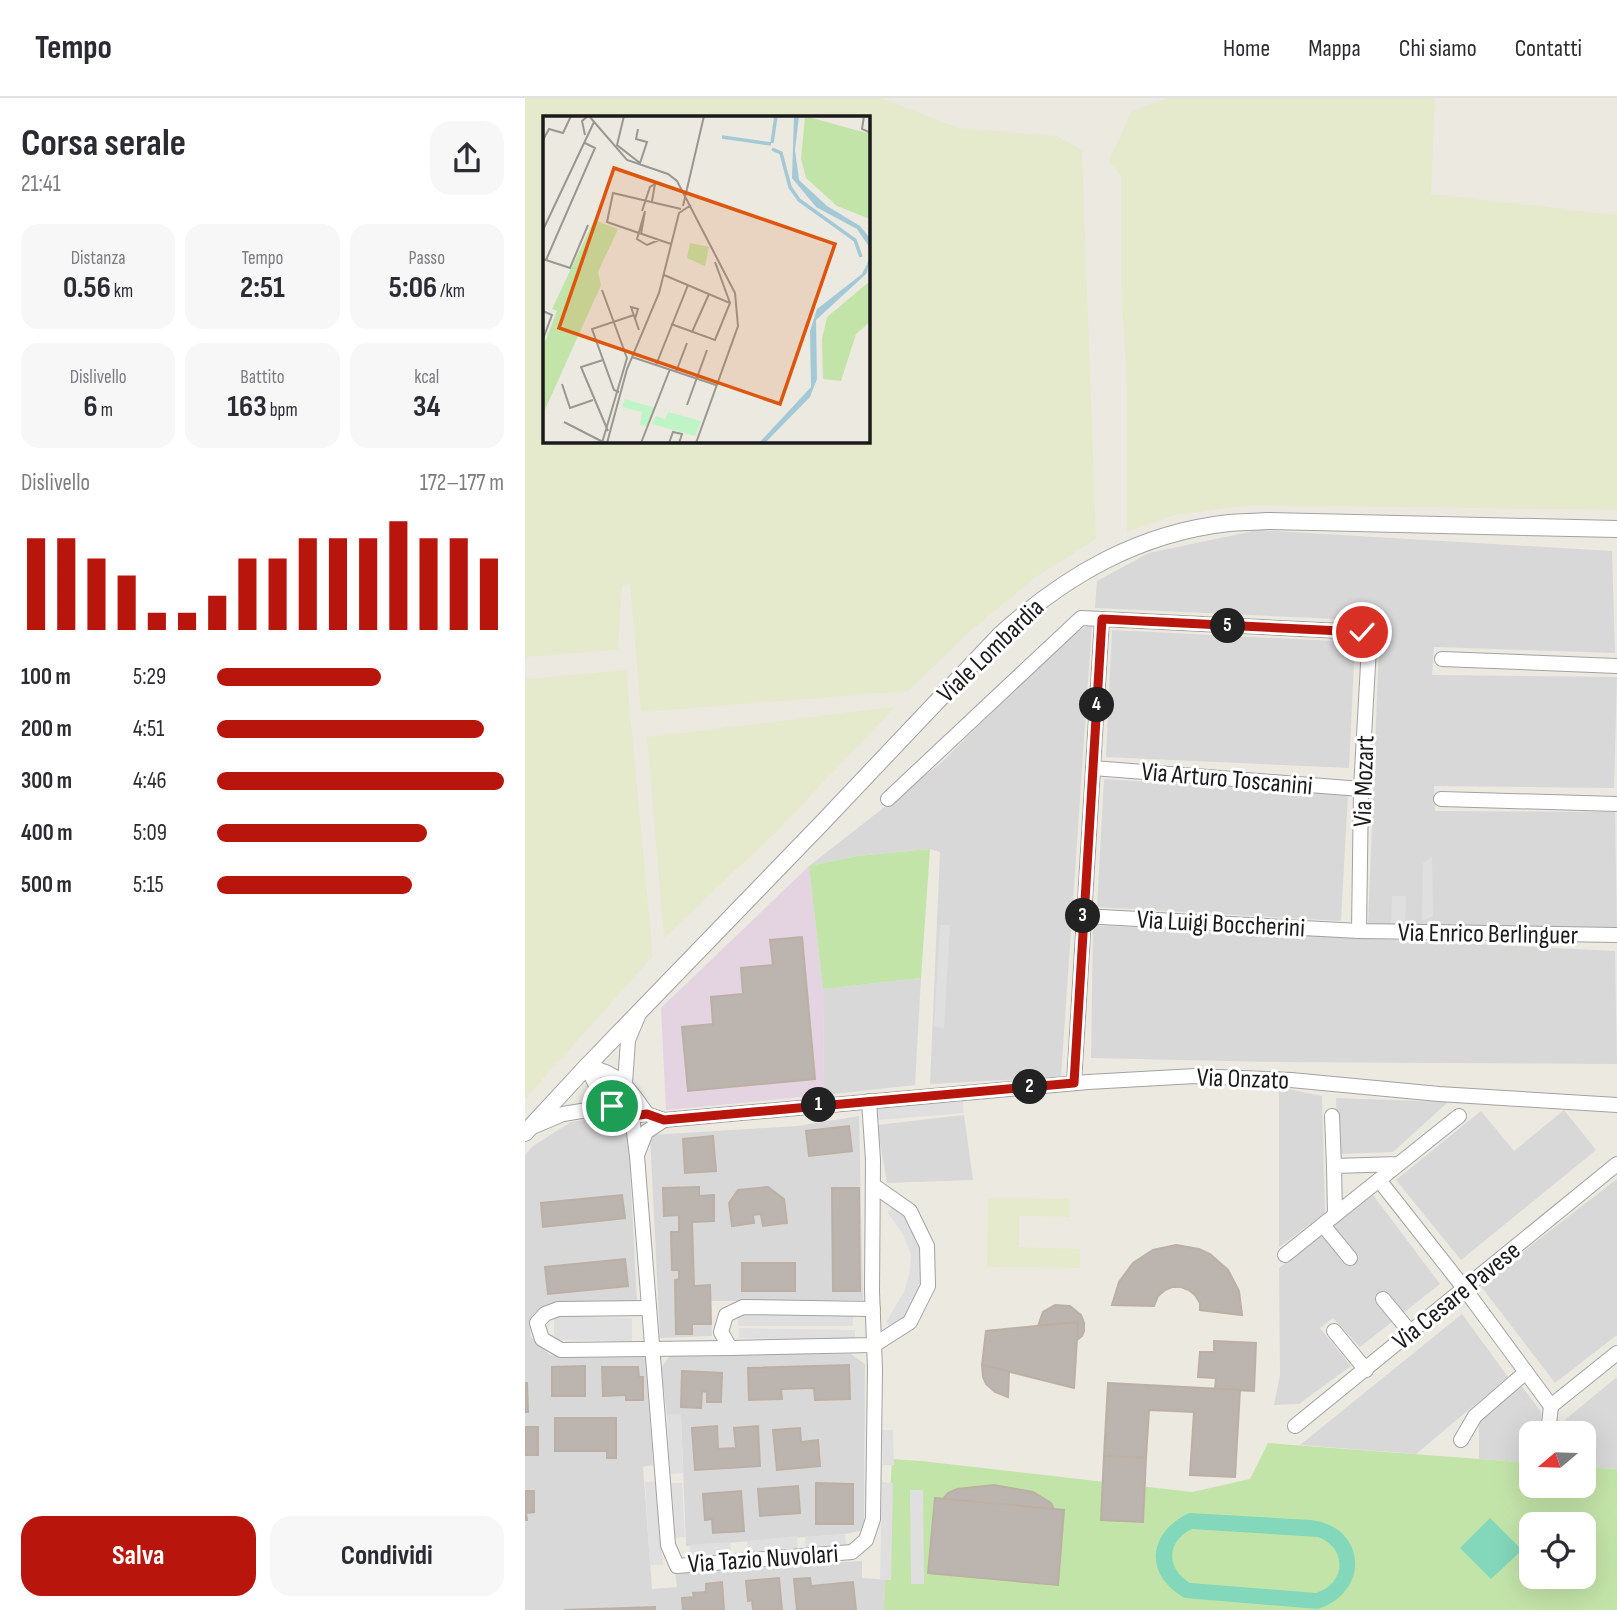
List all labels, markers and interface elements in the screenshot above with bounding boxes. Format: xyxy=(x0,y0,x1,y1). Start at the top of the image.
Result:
text: Tempo xyxy=(35,28,112,68)
text: Home xyxy=(1223,34,1270,63)
text: Mappa xyxy=(1308,34,1361,63)
text: Chi siamo xyxy=(1399,34,1477,63)
text: Contatti xyxy=(1515,34,1582,63)
inset map xyxy=(543,116,870,443)
text: Corsa serale xyxy=(21,121,186,166)
button: share xyxy=(430,121,504,195)
text: 21:41 xyxy=(21,170,61,198)
text: Distanza xyxy=(71,247,126,270)
text: Tempo xyxy=(241,247,284,270)
text: Passo xyxy=(409,247,445,270)
text: 0.56 xyxy=(63,270,111,306)
text: 2:51 xyxy=(240,270,285,306)
text: 5:06 xyxy=(389,270,437,306)
text: km xyxy=(111,280,133,303)
text: /km xyxy=(437,280,465,303)
text: Dislivello xyxy=(70,366,127,389)
text: Battito xyxy=(240,366,285,389)
text: kcal xyxy=(414,366,439,389)
text: 6 xyxy=(83,389,98,425)
text: 163 xyxy=(227,389,267,425)
text: 34 xyxy=(413,389,441,425)
text: m xyxy=(98,399,113,422)
text: bpm xyxy=(267,399,298,422)
text: Dislivello xyxy=(21,469,90,497)
text: 172–177 m xyxy=(420,469,504,497)
street label: Viale Lombardia xyxy=(931,593,1051,710)
pin xyxy=(1332,602,1392,662)
pin: 5 xyxy=(1211,608,1245,644)
icon: check xyxy=(1343,613,1381,651)
text: 5 xyxy=(1223,614,1232,637)
text: 100 m xyxy=(21,663,71,691)
text: 5:29 xyxy=(133,663,166,691)
pin: 4 xyxy=(1079,688,1115,722)
text: 4 xyxy=(1092,693,1101,716)
text: 200 m xyxy=(21,715,72,743)
text: 4:51 xyxy=(133,715,164,743)
street label: Via Mozart xyxy=(1347,735,1382,827)
street label: Via Arturo Toscanini xyxy=(1140,757,1314,802)
text: 300 m xyxy=(21,767,72,795)
text: 4:46 xyxy=(133,767,167,795)
text: 400 m xyxy=(21,819,72,847)
text: 5:09 xyxy=(133,819,167,847)
text: 500 m xyxy=(21,871,72,899)
text: 5:15 xyxy=(133,871,164,899)
pin: 3 xyxy=(1065,898,1101,934)
text: 3 xyxy=(1078,904,1087,927)
street label: Via Luigi Boccherini xyxy=(1136,905,1306,944)
street label: Via Enrico Berlinguer xyxy=(1398,917,1579,952)
street label: Via Onzato xyxy=(1196,1062,1290,1097)
pin: 2 xyxy=(1013,1070,1047,1104)
text: 2 xyxy=(1025,1075,1034,1098)
pin xyxy=(582,1076,642,1136)
icon: arrive xyxy=(593,1087,631,1125)
pin: 1 xyxy=(801,1088,837,1122)
text: 1 xyxy=(815,1093,822,1116)
street label: Via Cesare Pavese xyxy=(1387,1235,1527,1357)
north arrow xyxy=(1519,1421,1596,1498)
map controls xyxy=(1519,1421,1596,1589)
button: locate xyxy=(1519,1512,1596,1589)
button: Salva xyxy=(21,1516,256,1596)
button: Condividi xyxy=(270,1516,504,1596)
street label: Via Tazio Nuvolari xyxy=(687,1539,839,1580)

